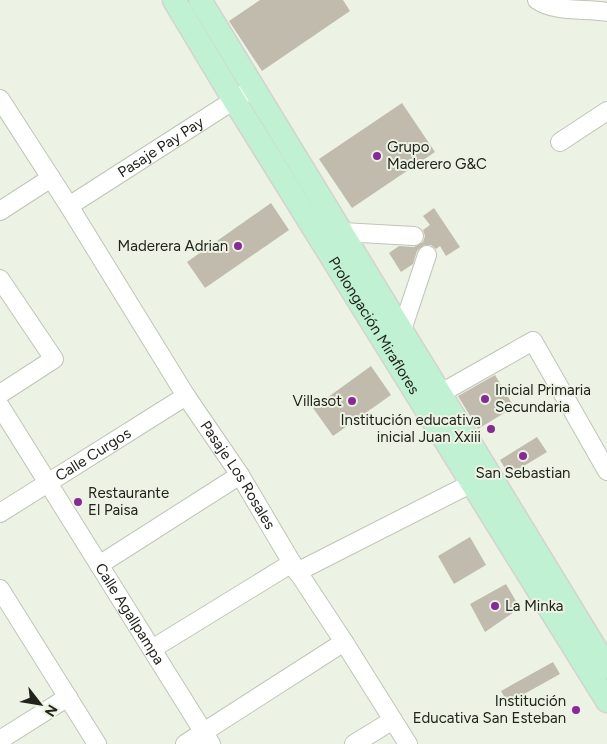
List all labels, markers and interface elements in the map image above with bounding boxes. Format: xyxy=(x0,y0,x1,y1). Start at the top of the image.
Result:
street label: Pasaje Pay Pay xyxy=(114,113,207,181)
place label: Grupo Maderero G&C xyxy=(387,138,487,173)
marker: Grupo Maderero G&C xyxy=(371,150,383,162)
place label: Maderera Adrian xyxy=(118,237,228,255)
marker: Maderera Adrian xyxy=(232,240,244,252)
street label: Prolongación Miraflores xyxy=(325,253,423,398)
place label: Inicial Primaria Secundaria xyxy=(495,381,591,416)
place label: Villasot xyxy=(293,392,342,410)
marker: Inicial Primaria Secundaria xyxy=(479,393,491,405)
marker: Villasot xyxy=(346,395,358,407)
place label: Institución educativa inicial Juan Xxiii xyxy=(340,411,481,446)
street label: Pasaje Los Rosales xyxy=(197,417,279,533)
marker: Institución educativa inicial Juan Xxiii xyxy=(485,423,497,435)
street label: Calle Curgos xyxy=(52,424,134,485)
marker: San Sebastian xyxy=(517,450,529,462)
place label: San Sebastian xyxy=(476,464,570,482)
place label: Restaurante El Paisa xyxy=(88,484,169,519)
marker: Restaurante El Paisa xyxy=(72,496,84,508)
street label: Calle Agallpampa xyxy=(91,560,168,668)
place label: La Minka xyxy=(505,597,563,615)
marker: La Minka xyxy=(489,600,501,612)
north arrow xyxy=(15,679,65,729)
place label: Institución Educativa San Esteban xyxy=(413,692,566,727)
text: N xyxy=(41,701,61,719)
marker: Institución Educativa San Esteban xyxy=(570,704,582,716)

